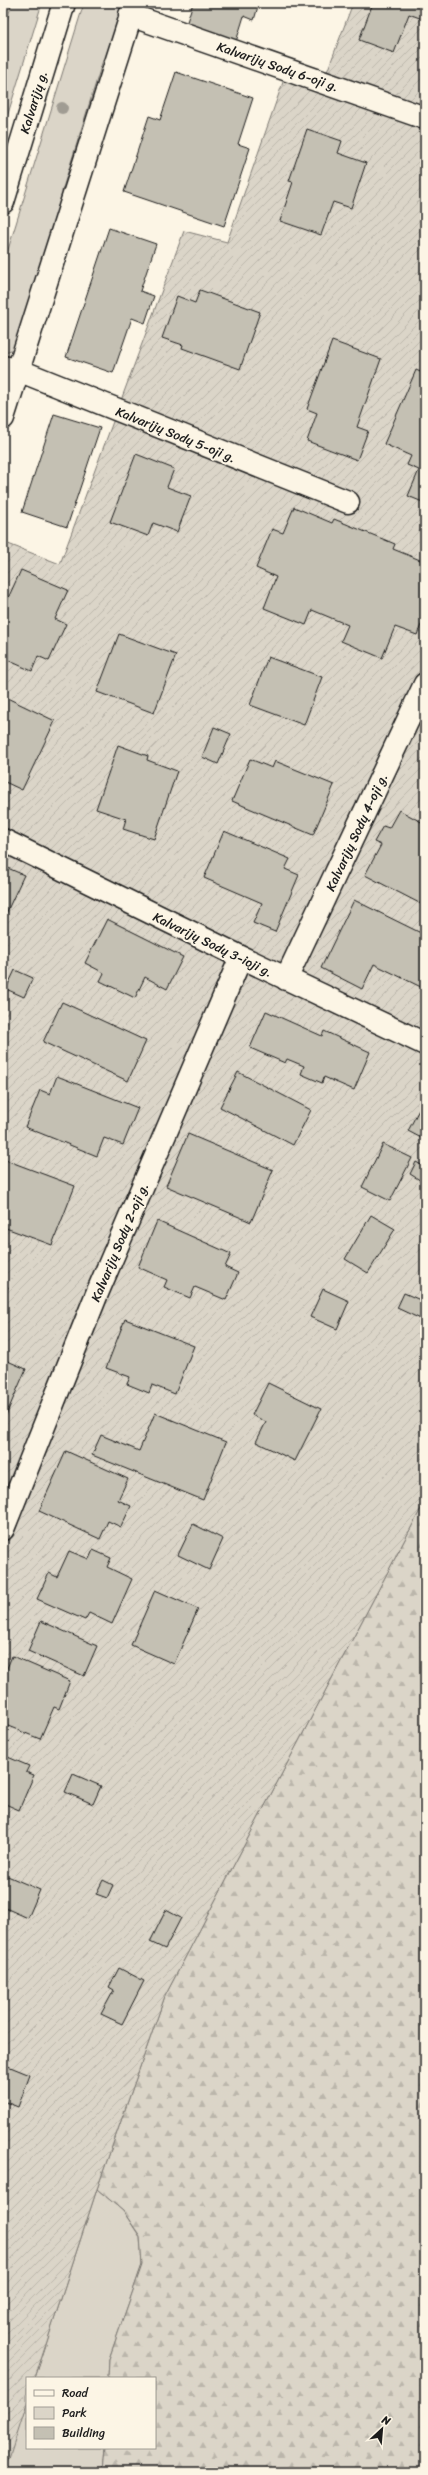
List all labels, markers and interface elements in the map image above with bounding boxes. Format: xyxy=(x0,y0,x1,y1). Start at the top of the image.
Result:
street label: Kalvarijų Sodų 6-oji g. xyxy=(214,35,342,98)
street label: Kalvarijų g. xyxy=(13,68,54,136)
street label: Kalvarijų Sodų 5-oji g. xyxy=(112,400,239,469)
street label: Kalvarijų Sodų 4-oji g. xyxy=(319,769,394,895)
street label: Kalvarijų Sodų 3-ioji g. xyxy=(149,905,277,984)
street label: Kalvarijų Sodų 2-oji g. xyxy=(84,1179,155,1305)
legend xyxy=(26,2377,156,2449)
text: Road xyxy=(62,2382,89,2404)
text: Park xyxy=(62,2402,87,2424)
north arrow xyxy=(362,2409,402,2449)
text: N xyxy=(378,2410,394,2431)
text: Building xyxy=(62,2422,105,2444)

